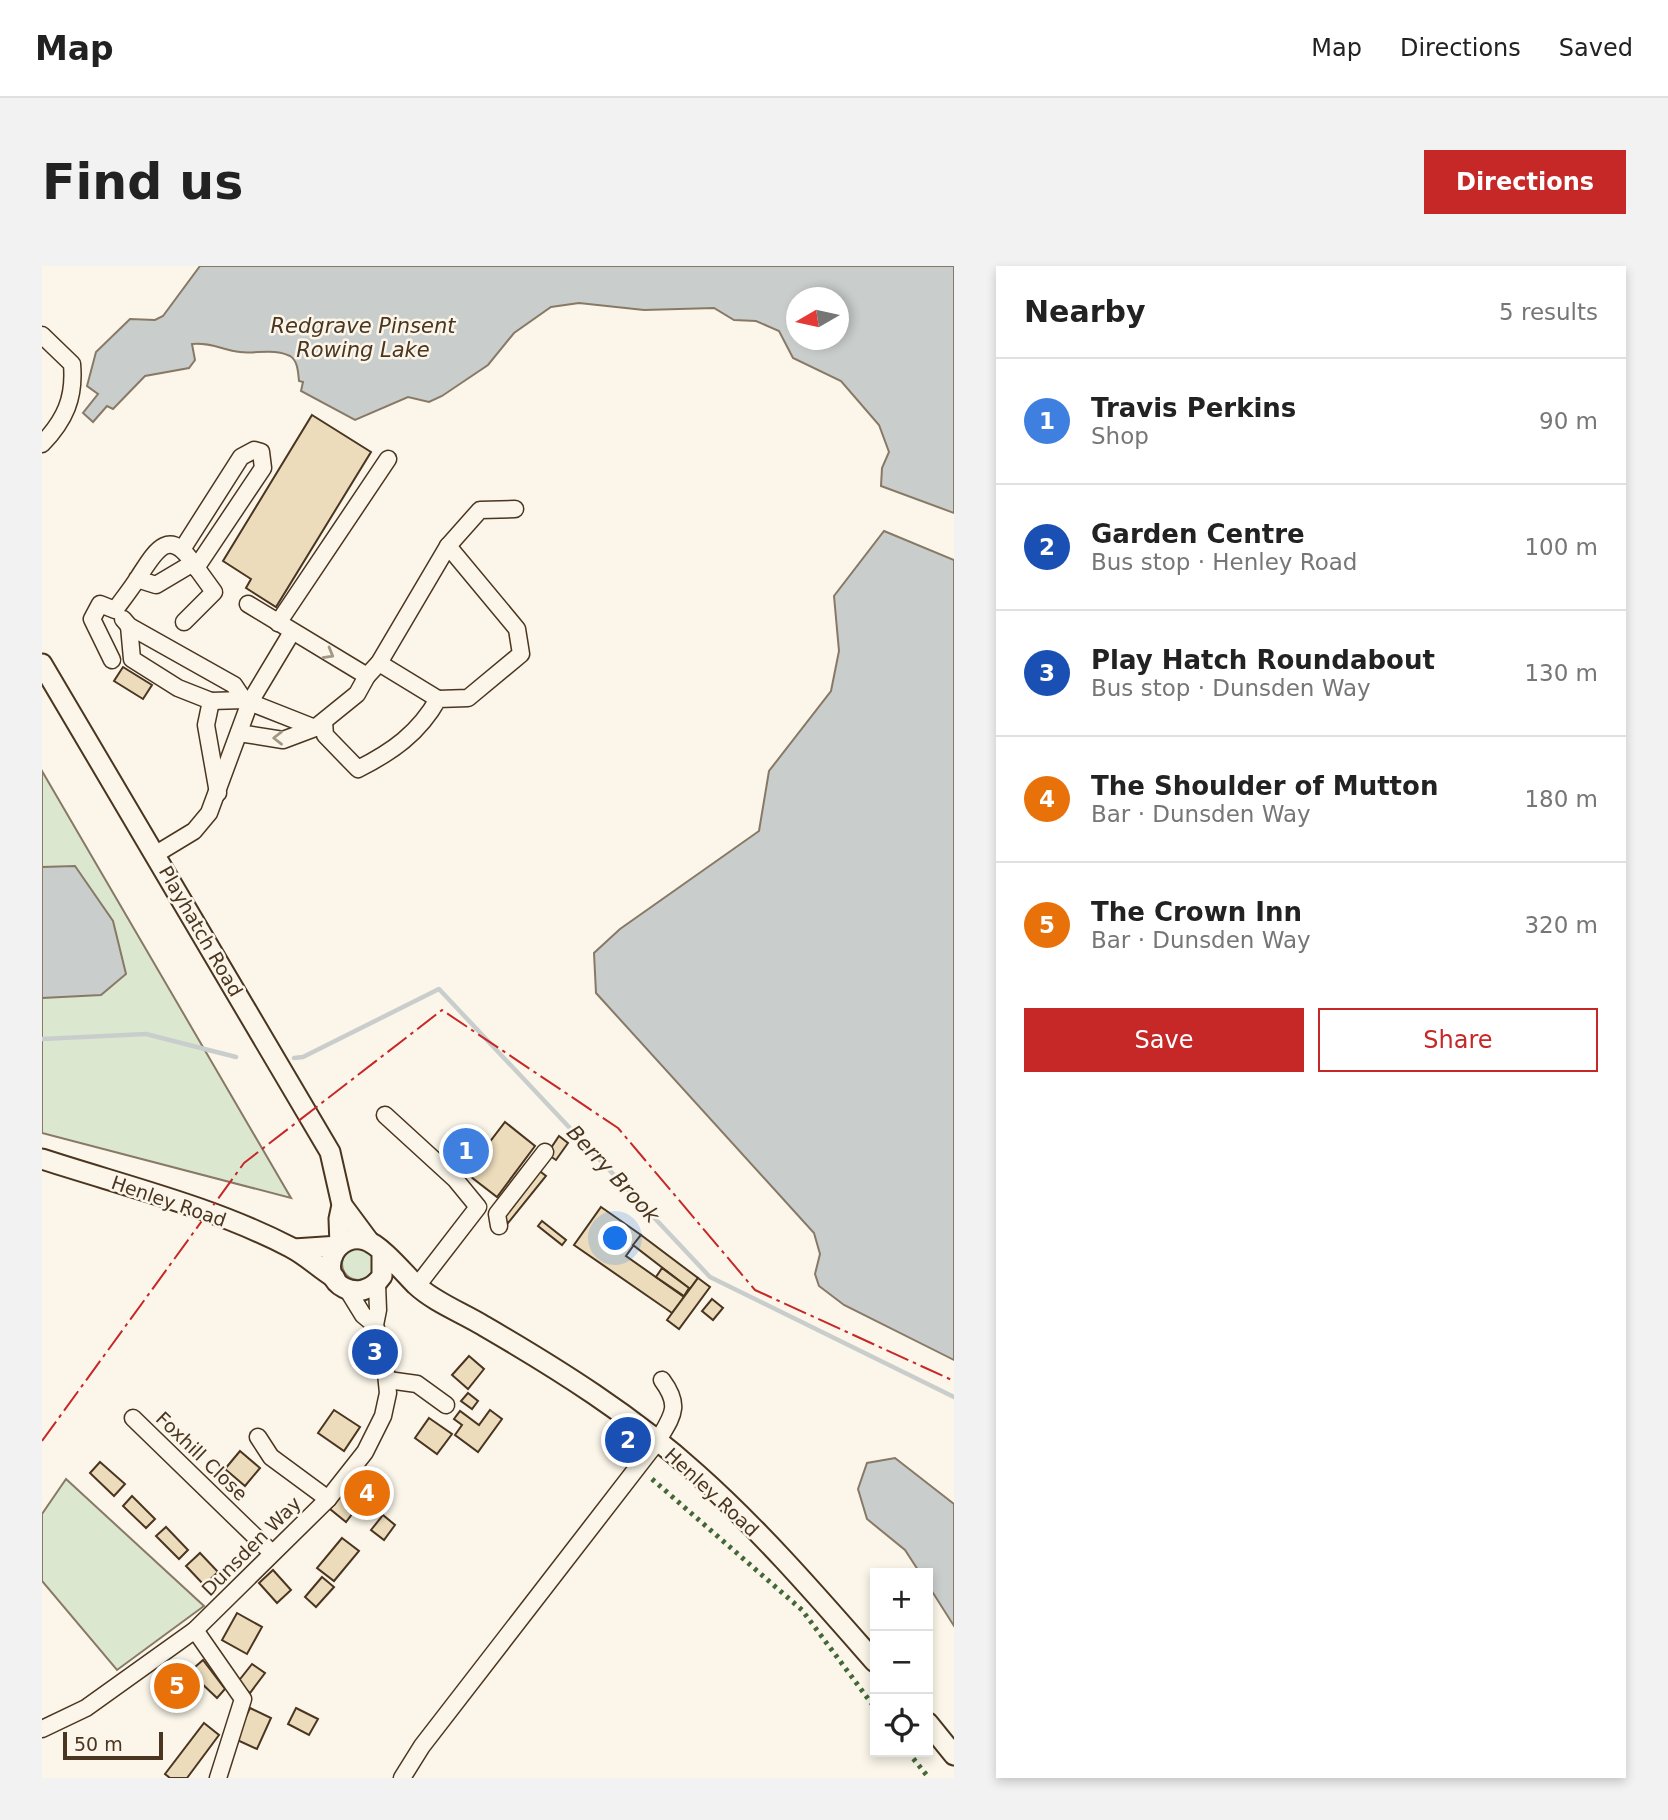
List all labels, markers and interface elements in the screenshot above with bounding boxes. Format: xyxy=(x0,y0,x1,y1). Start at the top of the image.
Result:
text: Map xyxy=(35,29,114,68)
text: Map xyxy=(1311,34,1362,62)
text: Directions xyxy=(1400,34,1521,62)
text: Saved xyxy=(1559,34,1633,62)
button: Directions xyxy=(1424,150,1626,214)
text: Find us xyxy=(42,154,243,211)
north arrow xyxy=(786,287,849,350)
text: Nearby xyxy=(1024,294,1146,329)
text: 5 results xyxy=(1499,299,1598,325)
water label: Redgrave Pinsent Rowing Lake xyxy=(271,314,456,362)
text: Travis Perkins xyxy=(1091,393,1296,423)
text: 1 xyxy=(1039,408,1055,434)
text: 90 m xyxy=(1539,408,1598,434)
text: Shop xyxy=(1091,423,1149,449)
text: Garden Centre xyxy=(1091,519,1305,549)
text: 2 xyxy=(1039,534,1055,560)
text: 100 m xyxy=(1524,534,1598,560)
text: Bus stop · Henley Road xyxy=(1091,549,1357,575)
one-way arrow xyxy=(322,645,335,658)
text: Play Hatch Roundabout xyxy=(1091,645,1435,675)
text: 3 xyxy=(1039,660,1055,686)
text: 130 m xyxy=(1524,660,1598,686)
text: Bus stop · Dunsden Way xyxy=(1091,675,1371,701)
one-way arrow xyxy=(272,730,283,746)
text: The Shoulder of Mutton xyxy=(1091,771,1438,801)
text: 4 xyxy=(1039,786,1055,812)
text: 180 m xyxy=(1524,786,1598,812)
text: Bar · Dunsden Way xyxy=(1091,801,1311,827)
street label: Playhatch Road xyxy=(155,862,247,1000)
text: The Crown Inn xyxy=(1091,897,1302,927)
text: 5 xyxy=(1039,912,1055,938)
text: 320 m xyxy=(1524,912,1598,938)
text: Bar · Dunsden Way xyxy=(1091,927,1311,953)
button: Save xyxy=(1024,1008,1304,1072)
button: Share xyxy=(1318,1008,1598,1072)
water label: Berry Brook xyxy=(562,1120,665,1228)
pin: 1 xyxy=(443,1125,489,1177)
street label: Henley Road xyxy=(109,1171,229,1231)
your location xyxy=(598,1221,632,1255)
pin: 3 xyxy=(352,1326,398,1378)
street label: Foxhill Close xyxy=(152,1407,252,1505)
pin: 2 xyxy=(605,1414,651,1466)
street label: Henley Road xyxy=(661,1443,763,1541)
pin: 4 xyxy=(344,1467,390,1519)
street label: Dunsden Way xyxy=(197,1492,305,1600)
map controls xyxy=(870,1568,933,1757)
button: + xyxy=(870,1568,933,1631)
button: − xyxy=(870,1631,933,1694)
pin: 5 xyxy=(154,1660,200,1712)
button: locate xyxy=(870,1694,933,1757)
scale bar xyxy=(63,1729,163,1761)
text: 50 m xyxy=(74,1733,123,1755)

